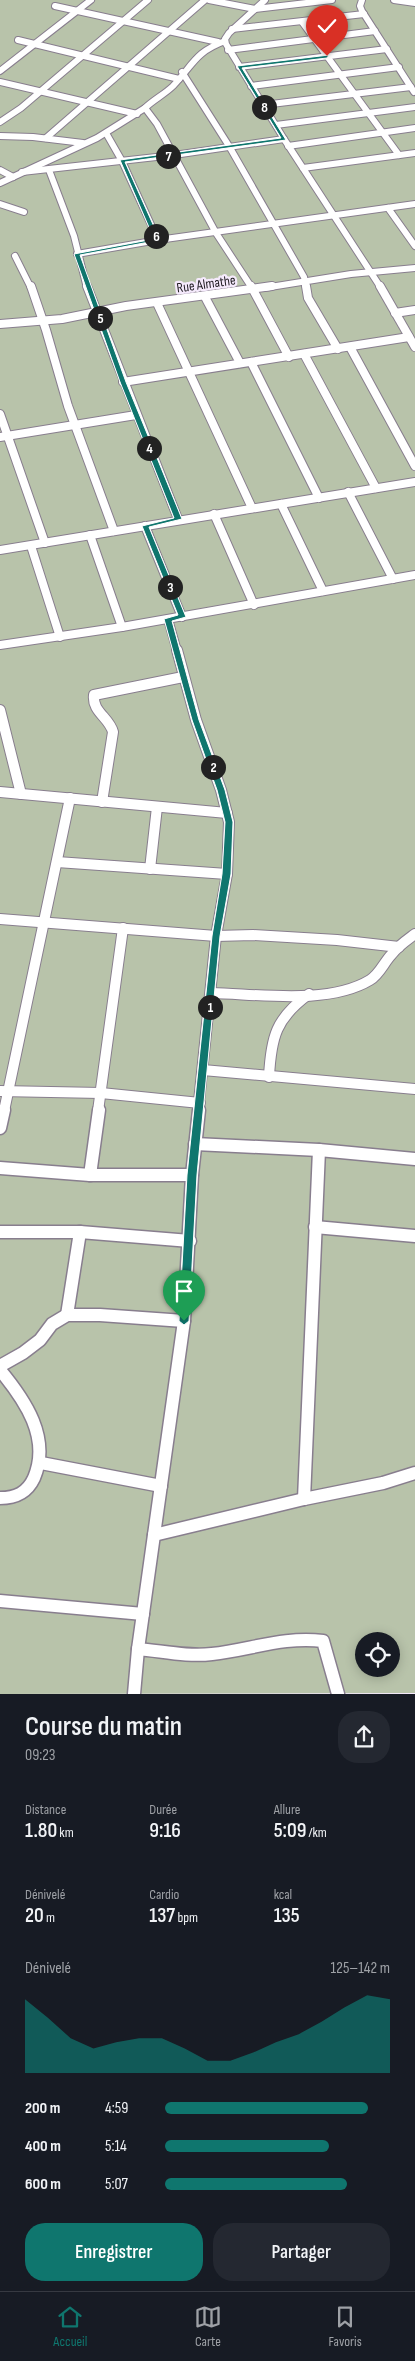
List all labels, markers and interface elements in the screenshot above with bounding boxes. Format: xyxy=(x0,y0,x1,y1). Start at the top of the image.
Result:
pin xyxy=(306,5,348,56)
icon: check xyxy=(313,12,341,40)
pin: 8 xyxy=(252,94,276,120)
text: 8 xyxy=(261,99,268,116)
pin: 7 xyxy=(156,144,180,168)
text: 7 xyxy=(165,148,172,165)
pin: 6 xyxy=(144,224,168,248)
text: 6 xyxy=(153,228,160,245)
street label: Rue Almathe xyxy=(175,271,237,297)
pin: 5 xyxy=(88,306,112,330)
text: 5 xyxy=(97,310,104,327)
pin: 4 xyxy=(136,436,162,460)
text: 4 xyxy=(146,440,153,457)
pin: 3 xyxy=(158,574,182,600)
text: 3 xyxy=(167,579,174,596)
pin: 2 xyxy=(200,754,226,780)
text: 2 xyxy=(210,759,217,776)
pin: 1 xyxy=(198,994,222,1020)
text: 1 xyxy=(208,999,213,1016)
pin xyxy=(163,1270,205,1321)
icon: arrive xyxy=(170,1277,198,1305)
map controls xyxy=(355,1632,400,1677)
button: locate xyxy=(355,1632,400,1677)
text: Course du matin xyxy=(25,1710,182,1743)
button: share xyxy=(338,1711,390,1763)
text: 09:23 xyxy=(25,1746,56,1765)
text: Distance xyxy=(25,1801,66,1818)
text: Durée xyxy=(149,1801,177,1818)
text: Allure xyxy=(274,1801,300,1818)
text: 1.80 xyxy=(25,1818,57,1843)
text: 9:16 xyxy=(149,1818,181,1843)
text: 5:09 xyxy=(274,1818,306,1843)
text: km xyxy=(57,1824,74,1841)
text: /km xyxy=(306,1824,327,1841)
text: Dénivelé xyxy=(25,1886,65,1903)
text: Cardio xyxy=(149,1886,179,1903)
text: kcal xyxy=(274,1886,292,1903)
text: 20 xyxy=(25,1903,44,1928)
text: 137 xyxy=(149,1903,175,1928)
text: 135 xyxy=(274,1903,300,1928)
text: m xyxy=(44,1909,55,1926)
text: bpm xyxy=(175,1909,198,1926)
text: Dénivelé xyxy=(25,1959,71,1978)
text: 125–142 m xyxy=(331,1959,390,1978)
text: 200 m xyxy=(25,2099,60,2118)
text: 4:59 xyxy=(105,2099,128,2118)
text: 400 m xyxy=(25,2137,61,2156)
text: 5:14 xyxy=(105,2137,127,2156)
text: 600 m xyxy=(25,2175,61,2194)
text: 5:07 xyxy=(105,2175,128,2194)
button: Enregistrer xyxy=(25,2223,203,2281)
button: Partager xyxy=(213,2223,390,2281)
tab: Accueil xyxy=(53,2303,87,2350)
tab: Carte xyxy=(194,2303,222,2350)
tab: Favoris xyxy=(329,2303,362,2350)

